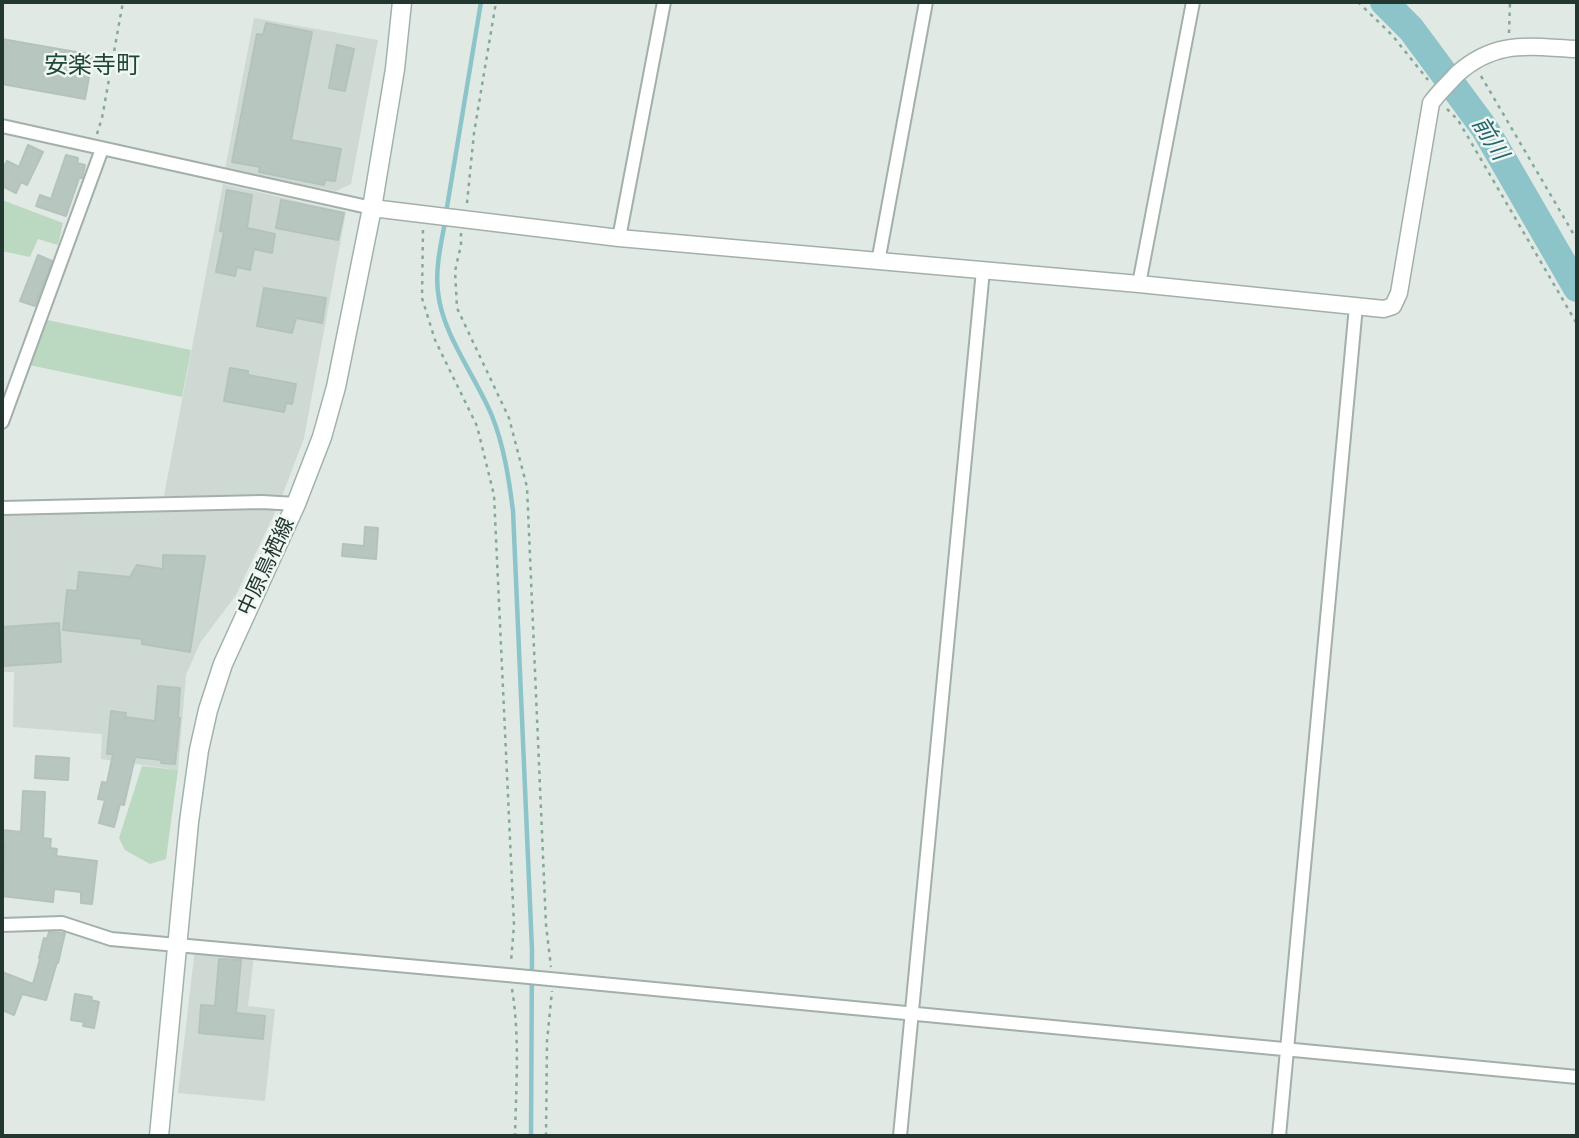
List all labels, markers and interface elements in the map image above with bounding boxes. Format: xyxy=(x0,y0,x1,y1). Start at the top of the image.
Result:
district label: 安楽寺町 xyxy=(44,53,140,81)
water label: 前川 xyxy=(1465,112,1513,166)
street label: 中原鳥栖線 xyxy=(233,514,301,620)

